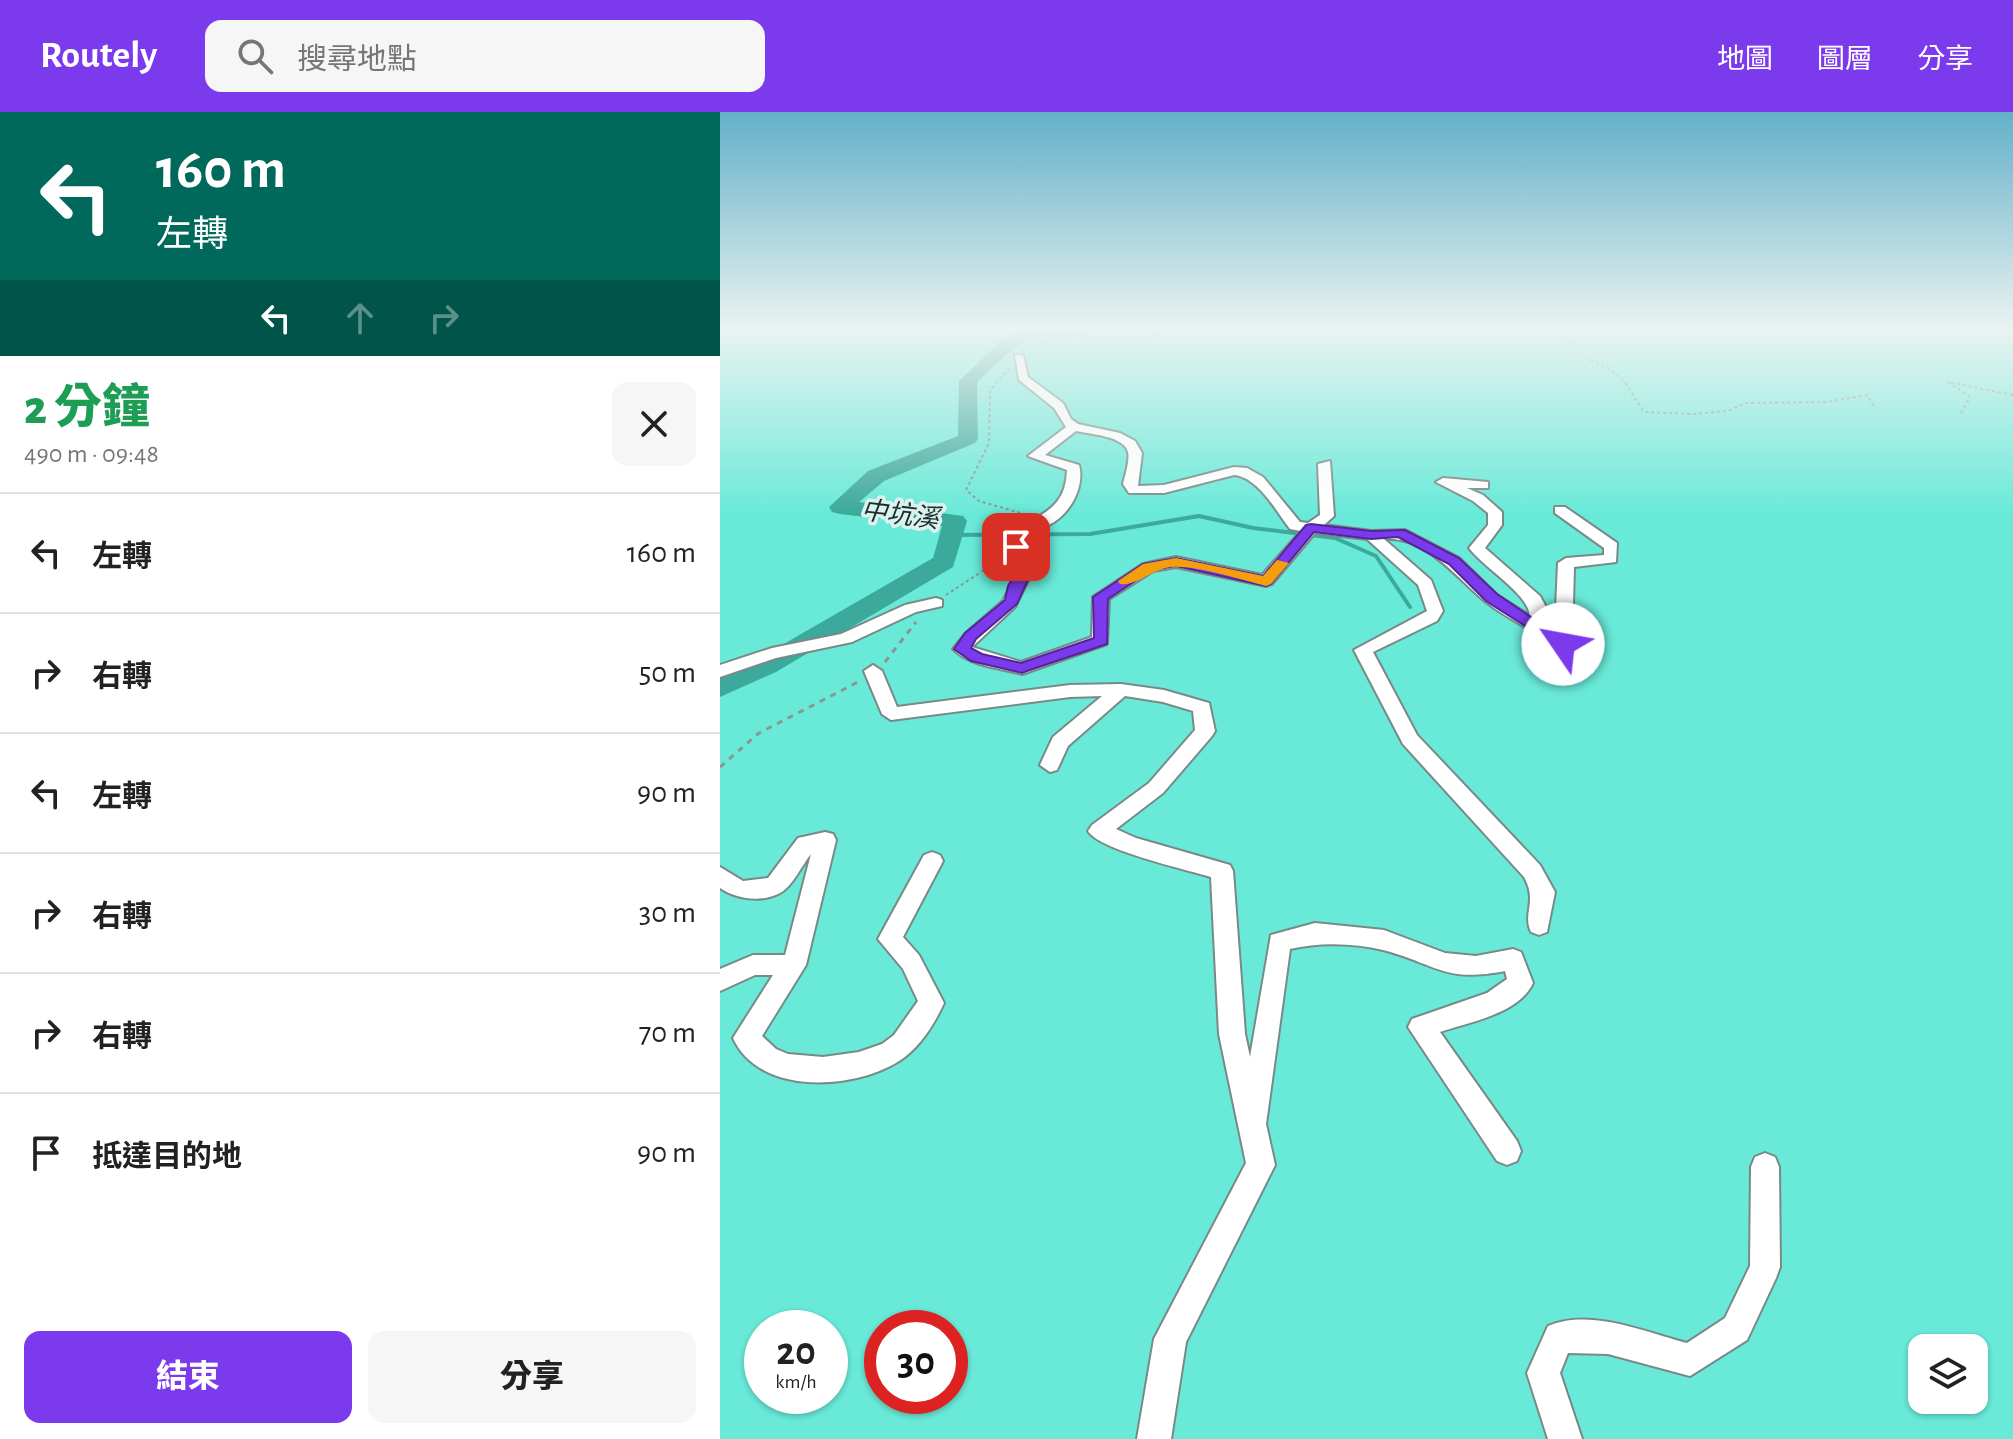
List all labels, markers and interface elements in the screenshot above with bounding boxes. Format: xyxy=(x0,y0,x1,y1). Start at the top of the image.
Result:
search box xyxy=(205,20,765,92)
icon: search xyxy=(233,34,277,78)
text: Routely xyxy=(40,37,157,75)
text: 搜尋地點 xyxy=(297,45,417,75)
text: 地圖 xyxy=(1717,46,1773,74)
text: 圖層 xyxy=(1817,46,1873,74)
text: 分享 xyxy=(1917,46,1973,74)
text: 160 m xyxy=(156,142,286,198)
icon: left xyxy=(24,144,128,248)
text: 左轉 xyxy=(156,217,228,253)
icon: left xyxy=(254,296,298,340)
icon: ahead xyxy=(338,296,382,340)
icon: right xyxy=(422,296,466,340)
button: close xyxy=(612,382,696,466)
text: 2 分鐘 xyxy=(24,385,150,433)
text: 490 m · 09:48 xyxy=(24,441,159,467)
water label: 中坑溪 xyxy=(860,495,944,533)
pin xyxy=(982,513,1050,581)
icon: arrive xyxy=(994,525,1038,569)
icon: left xyxy=(24,531,68,575)
text: 160 m xyxy=(627,538,696,568)
text: 左轉 xyxy=(92,542,152,572)
position arrow xyxy=(1521,602,1605,686)
icon: right xyxy=(24,651,68,695)
text: 50 m xyxy=(639,658,696,688)
text: 右轉 xyxy=(92,662,152,692)
icon: left xyxy=(24,771,68,815)
text: 90 m xyxy=(637,778,696,808)
text: 左轉 xyxy=(92,782,152,812)
icon: right xyxy=(24,891,68,935)
text: 30 m xyxy=(639,898,696,928)
text: 右轉 xyxy=(92,902,152,932)
icon: right xyxy=(24,1011,68,1055)
text: 70 m xyxy=(639,1018,696,1048)
text: 右轉 xyxy=(92,1022,152,1052)
icon: arrive xyxy=(24,1131,68,1175)
text: 90 m xyxy=(637,1138,696,1168)
text: 抵達目的地 xyxy=(92,1142,242,1172)
speed limit sign: 30 xyxy=(864,1310,968,1414)
button: 結束 xyxy=(24,1331,352,1423)
button: 分享 xyxy=(368,1331,696,1423)
text: 20 xyxy=(776,1332,816,1372)
map controls xyxy=(1908,1334,1988,1414)
button: layers xyxy=(1908,1334,1988,1414)
text: km/h xyxy=(775,1372,817,1392)

